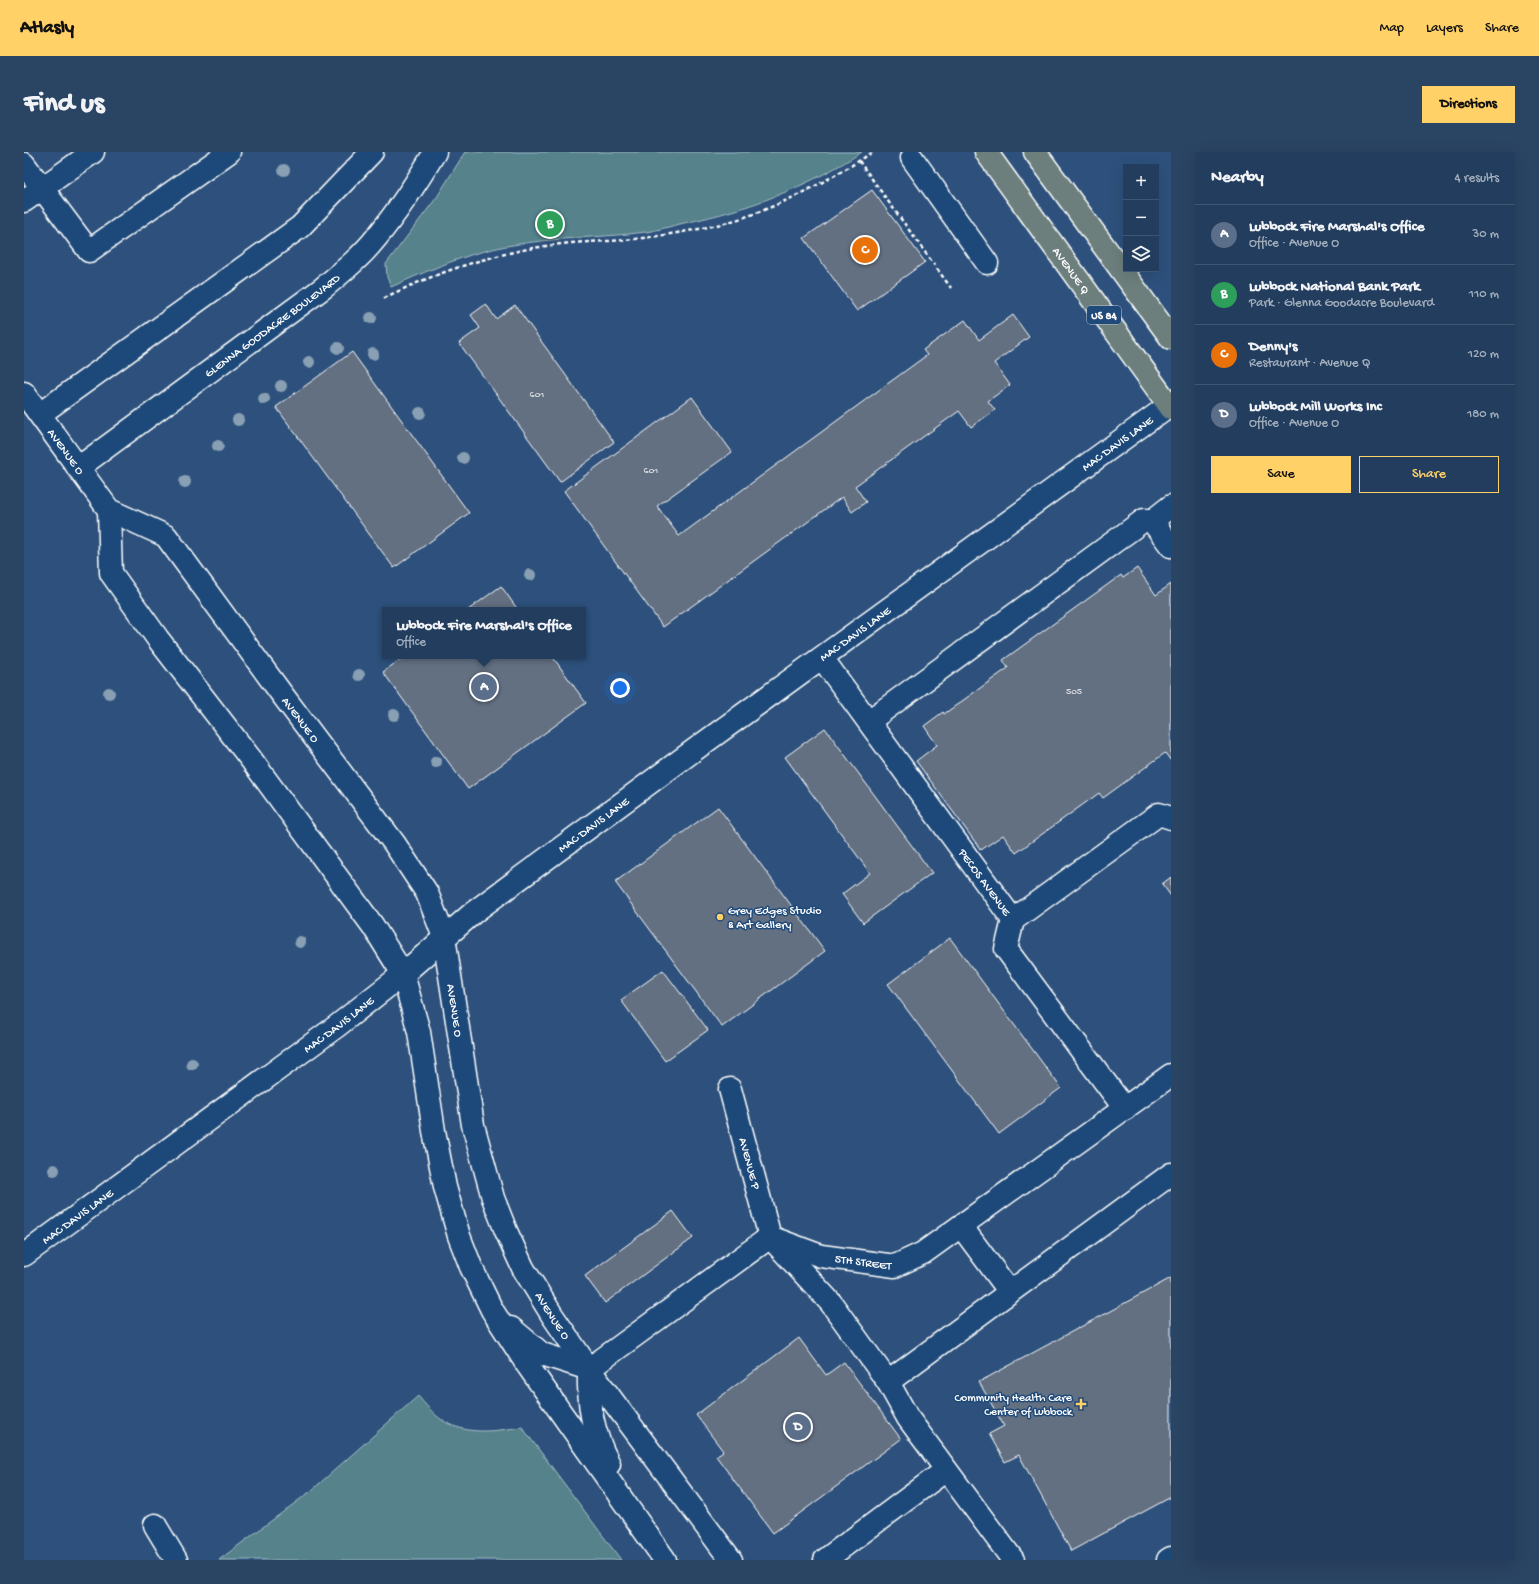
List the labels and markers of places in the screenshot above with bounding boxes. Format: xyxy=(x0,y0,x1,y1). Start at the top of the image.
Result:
pin: B xyxy=(537,209,563,239)
pin: C xyxy=(852,235,878,265)
pin: A xyxy=(471,672,497,702)
place label: Grey Edges Studio & Art Gallery xyxy=(728,905,822,933)
marker: Grey Edges Studio & Art Gallery xyxy=(715,912,725,922)
place label: Community Health Care Center of Lubbock xyxy=(955,1392,1074,1420)
marker: Community Health Care Center of Lubbock xyxy=(1075,1398,1087,1410)
pin: D xyxy=(785,1412,811,1442)

